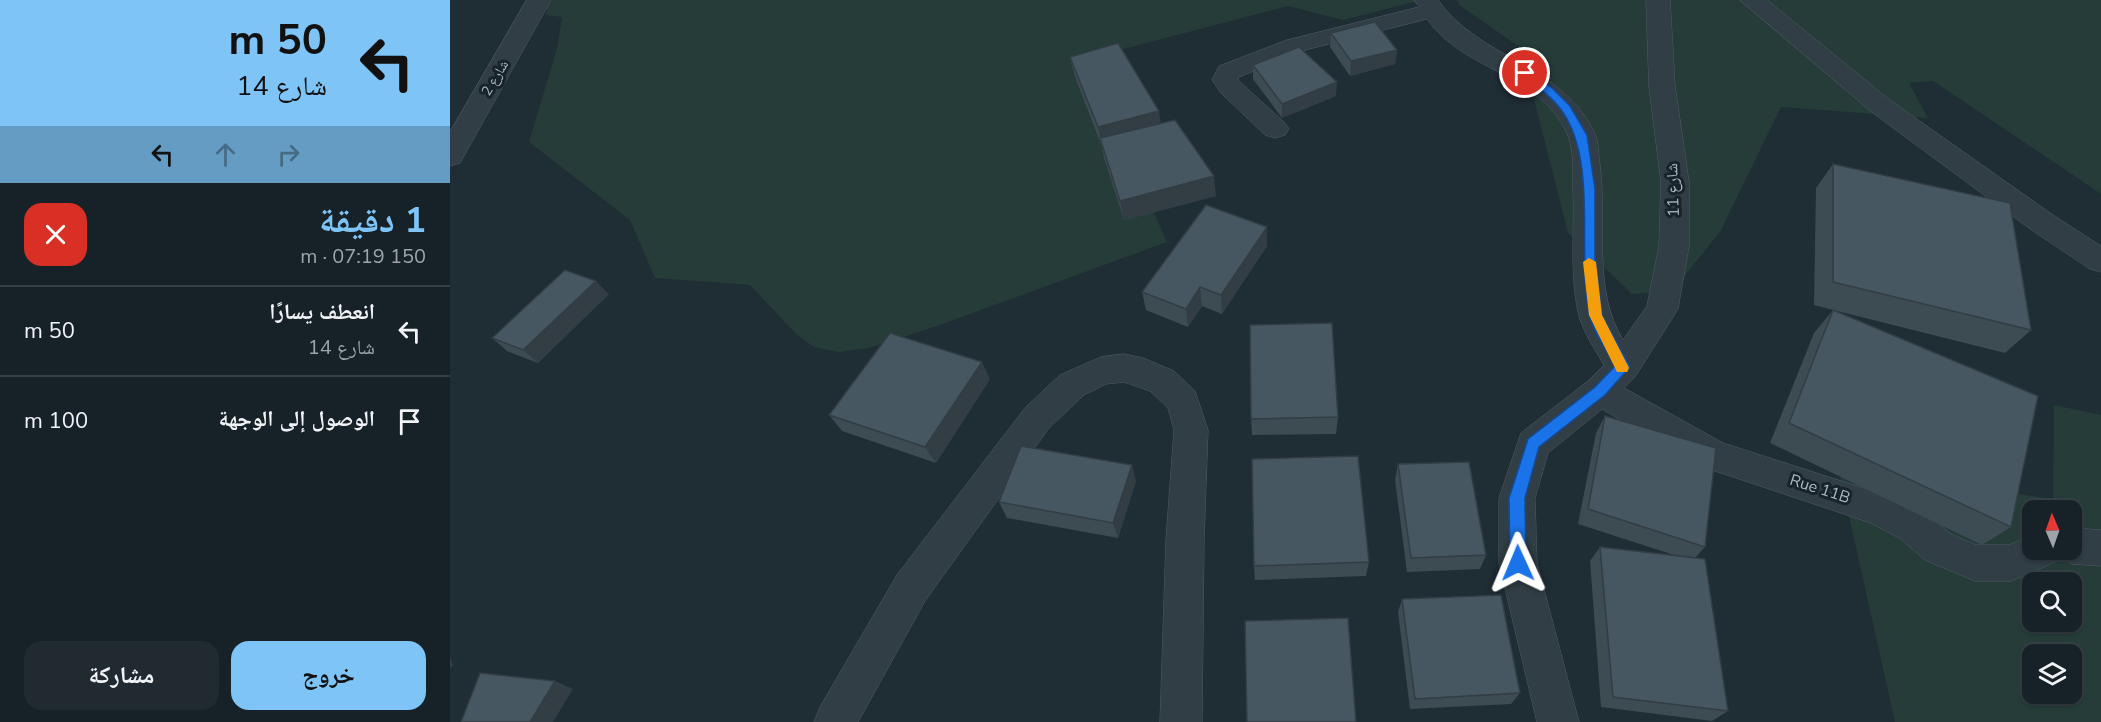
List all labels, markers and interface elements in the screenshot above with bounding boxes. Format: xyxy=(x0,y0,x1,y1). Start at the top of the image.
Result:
text: 50 m xyxy=(228,12,327,69)
icon: left xyxy=(348,24,426,102)
pin xyxy=(1499,47,1550,98)
icon: arrive xyxy=(1508,56,1541,89)
street label: شارع 2 xyxy=(477,57,513,99)
text: شارع 14 xyxy=(236,68,327,105)
icon: left xyxy=(146,138,179,171)
icon: ahead xyxy=(209,138,242,171)
icon: right xyxy=(272,138,305,171)
street label: شارع 11 xyxy=(1661,163,1685,217)
text: 1 دقيقة xyxy=(319,196,426,245)
button: close xyxy=(24,203,87,266)
text: 150 m · 07:19 xyxy=(300,243,426,270)
text: انعطف يسارًا xyxy=(269,297,375,327)
icon: left xyxy=(393,315,426,348)
text: 50 m xyxy=(24,316,75,346)
text: شارع 14 xyxy=(308,334,375,361)
text: الوصول إلى الوجهة xyxy=(218,404,375,434)
icon: arrive xyxy=(393,405,426,438)
text: 100 m xyxy=(24,406,88,436)
street label: Rue 11B xyxy=(1787,469,1853,509)
north arrow xyxy=(2022,500,2082,560)
map controls xyxy=(2022,500,2082,704)
position arrow xyxy=(1486,531,1550,595)
button: search xyxy=(2022,572,2082,632)
button: مشاركة xyxy=(24,641,219,710)
button: خروج xyxy=(231,641,426,710)
button: layers xyxy=(2022,644,2082,704)

